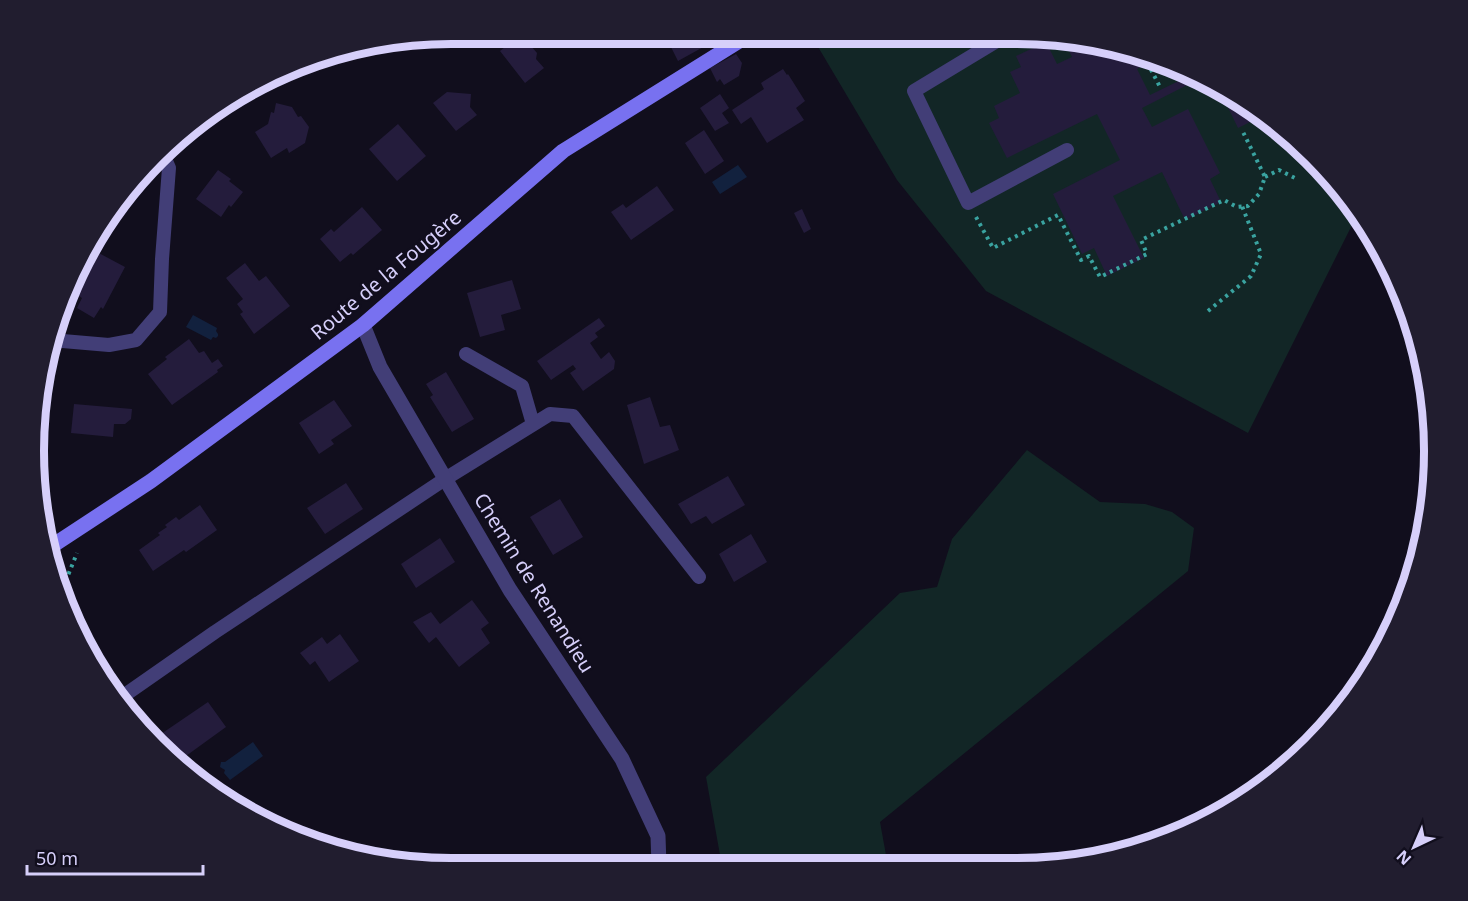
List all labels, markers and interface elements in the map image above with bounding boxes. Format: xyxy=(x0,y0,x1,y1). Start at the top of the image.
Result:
street label: Route de la Fougère xyxy=(305,204,467,346)
street label: Chemin de Renandieu xyxy=(468,488,601,678)
north arrow xyxy=(1384,817,1444,877)
scale bar xyxy=(27,838,202,876)
text: N xyxy=(1391,845,1416,870)
text: 50 m xyxy=(36,846,78,870)

